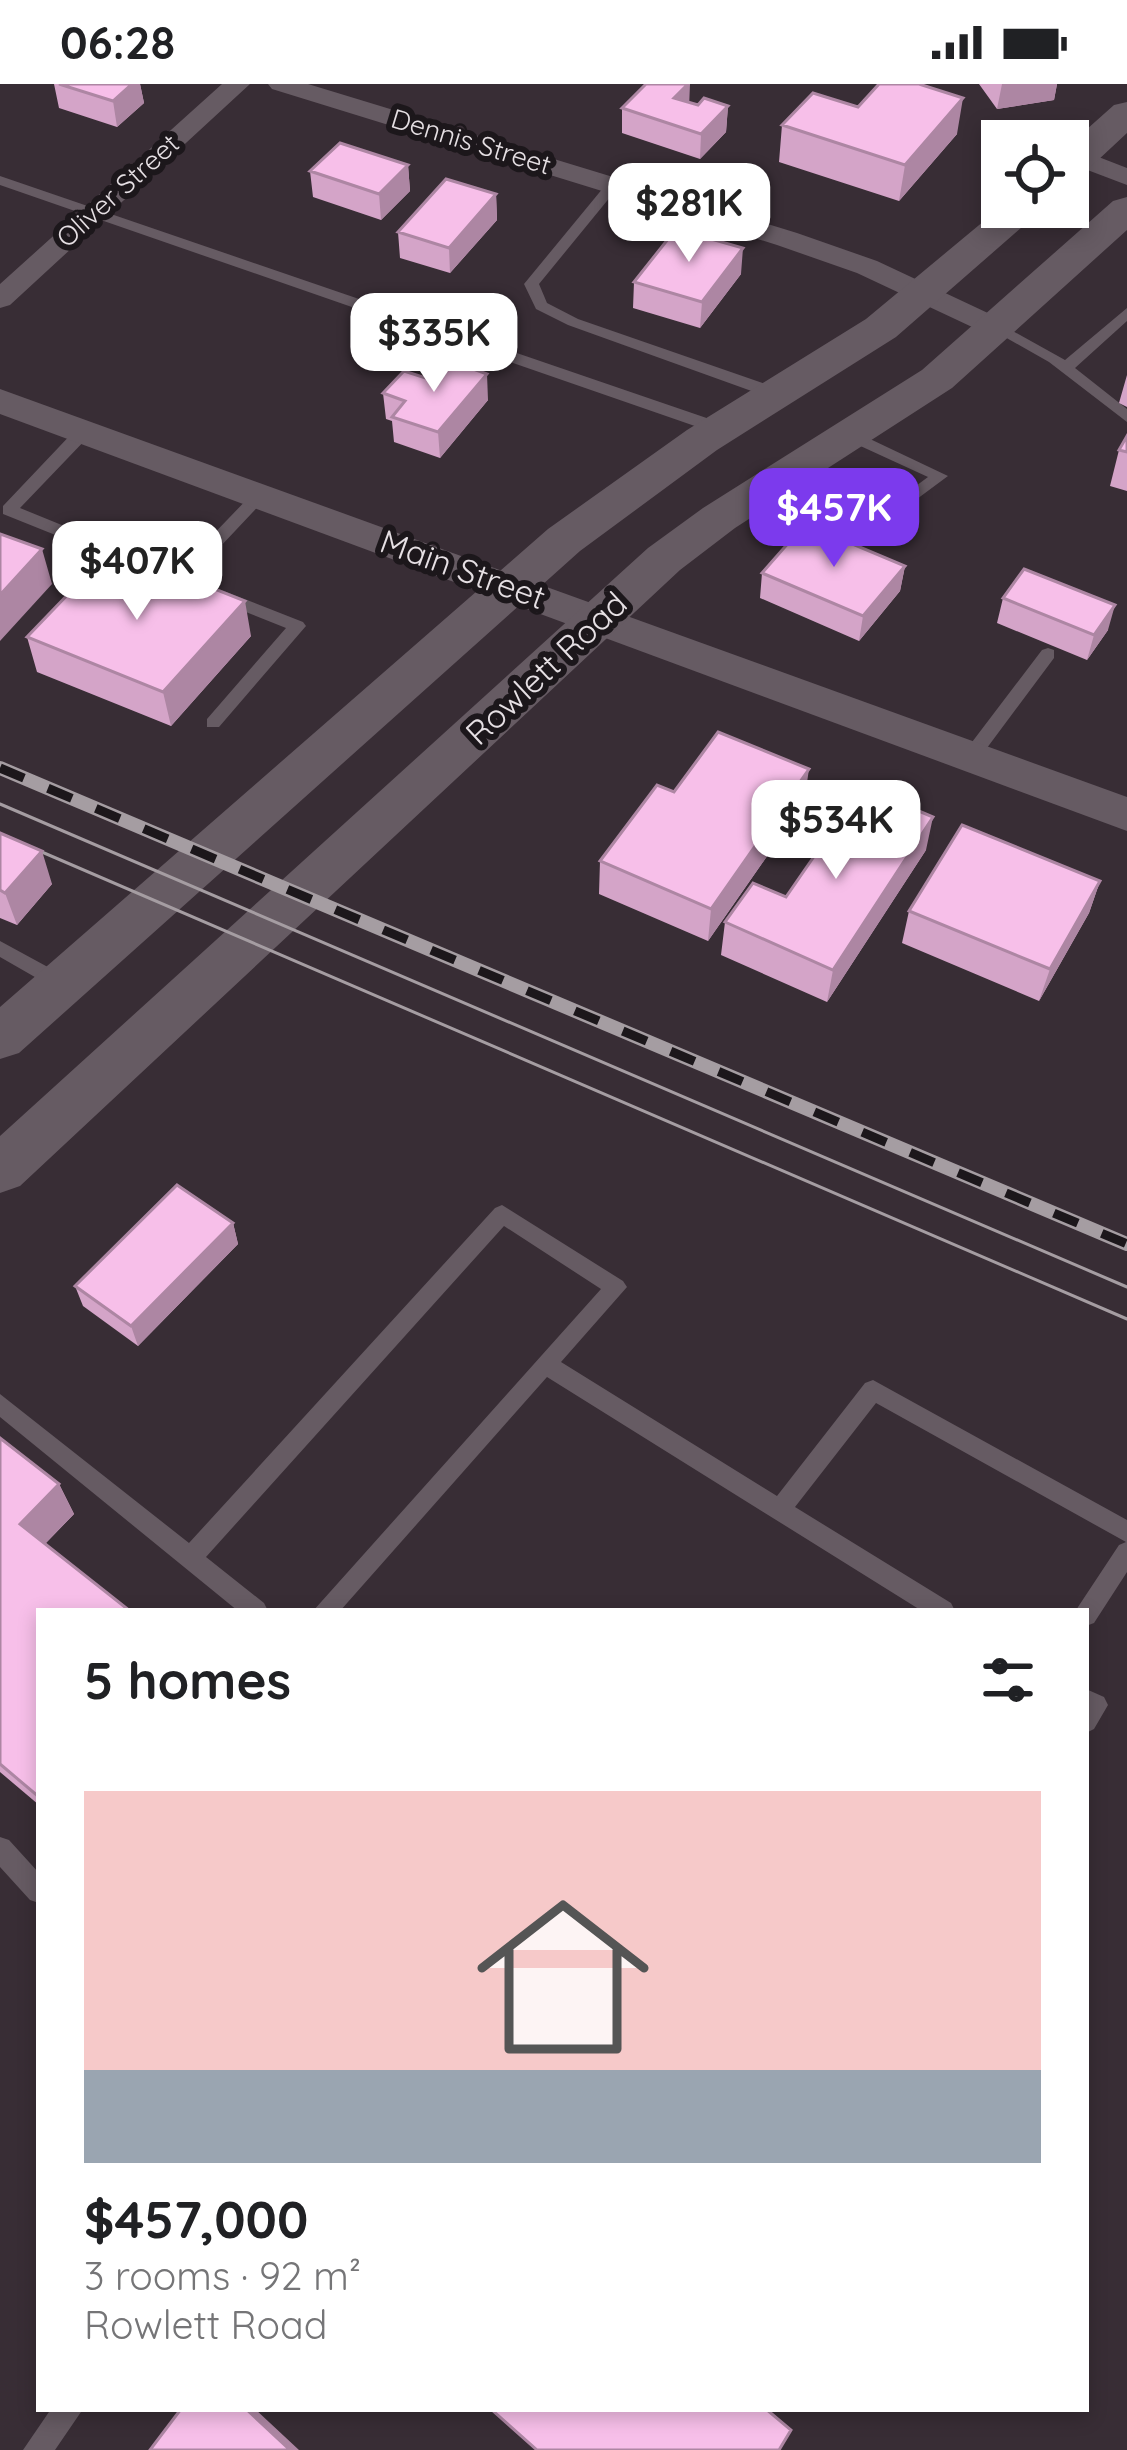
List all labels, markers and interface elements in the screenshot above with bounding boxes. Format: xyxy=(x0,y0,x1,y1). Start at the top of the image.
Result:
text: 06:28 xyxy=(60,14,175,70)
street label: Dennis Street xyxy=(387,101,555,182)
map controls xyxy=(981,120,1089,228)
button: locate xyxy=(981,120,1089,228)
street label: Oliver Street xyxy=(49,126,186,254)
pin: $281K xyxy=(605,163,773,265)
text: $281K xyxy=(635,177,743,226)
pin: $335K xyxy=(350,293,518,395)
text: $335K xyxy=(377,307,491,356)
pin: $457K xyxy=(750,468,918,570)
text: $457K xyxy=(776,482,892,531)
street label: Main Street xyxy=(375,520,551,617)
pin: $407K xyxy=(53,521,221,623)
text: $407K xyxy=(79,535,195,584)
street label: Rowlett Road xyxy=(456,582,635,753)
pin: $534K xyxy=(752,780,920,882)
text: $534K xyxy=(778,794,894,843)
icon: filters xyxy=(975,1647,1041,1713)
text: 5 homes xyxy=(84,1648,291,1712)
icon: home xyxy=(455,1869,671,2085)
text: $457,000 xyxy=(84,2187,308,2251)
text: 3 rooms · 92 m² xyxy=(84,2251,361,2300)
text: Rowlett Road xyxy=(84,2300,327,2349)

